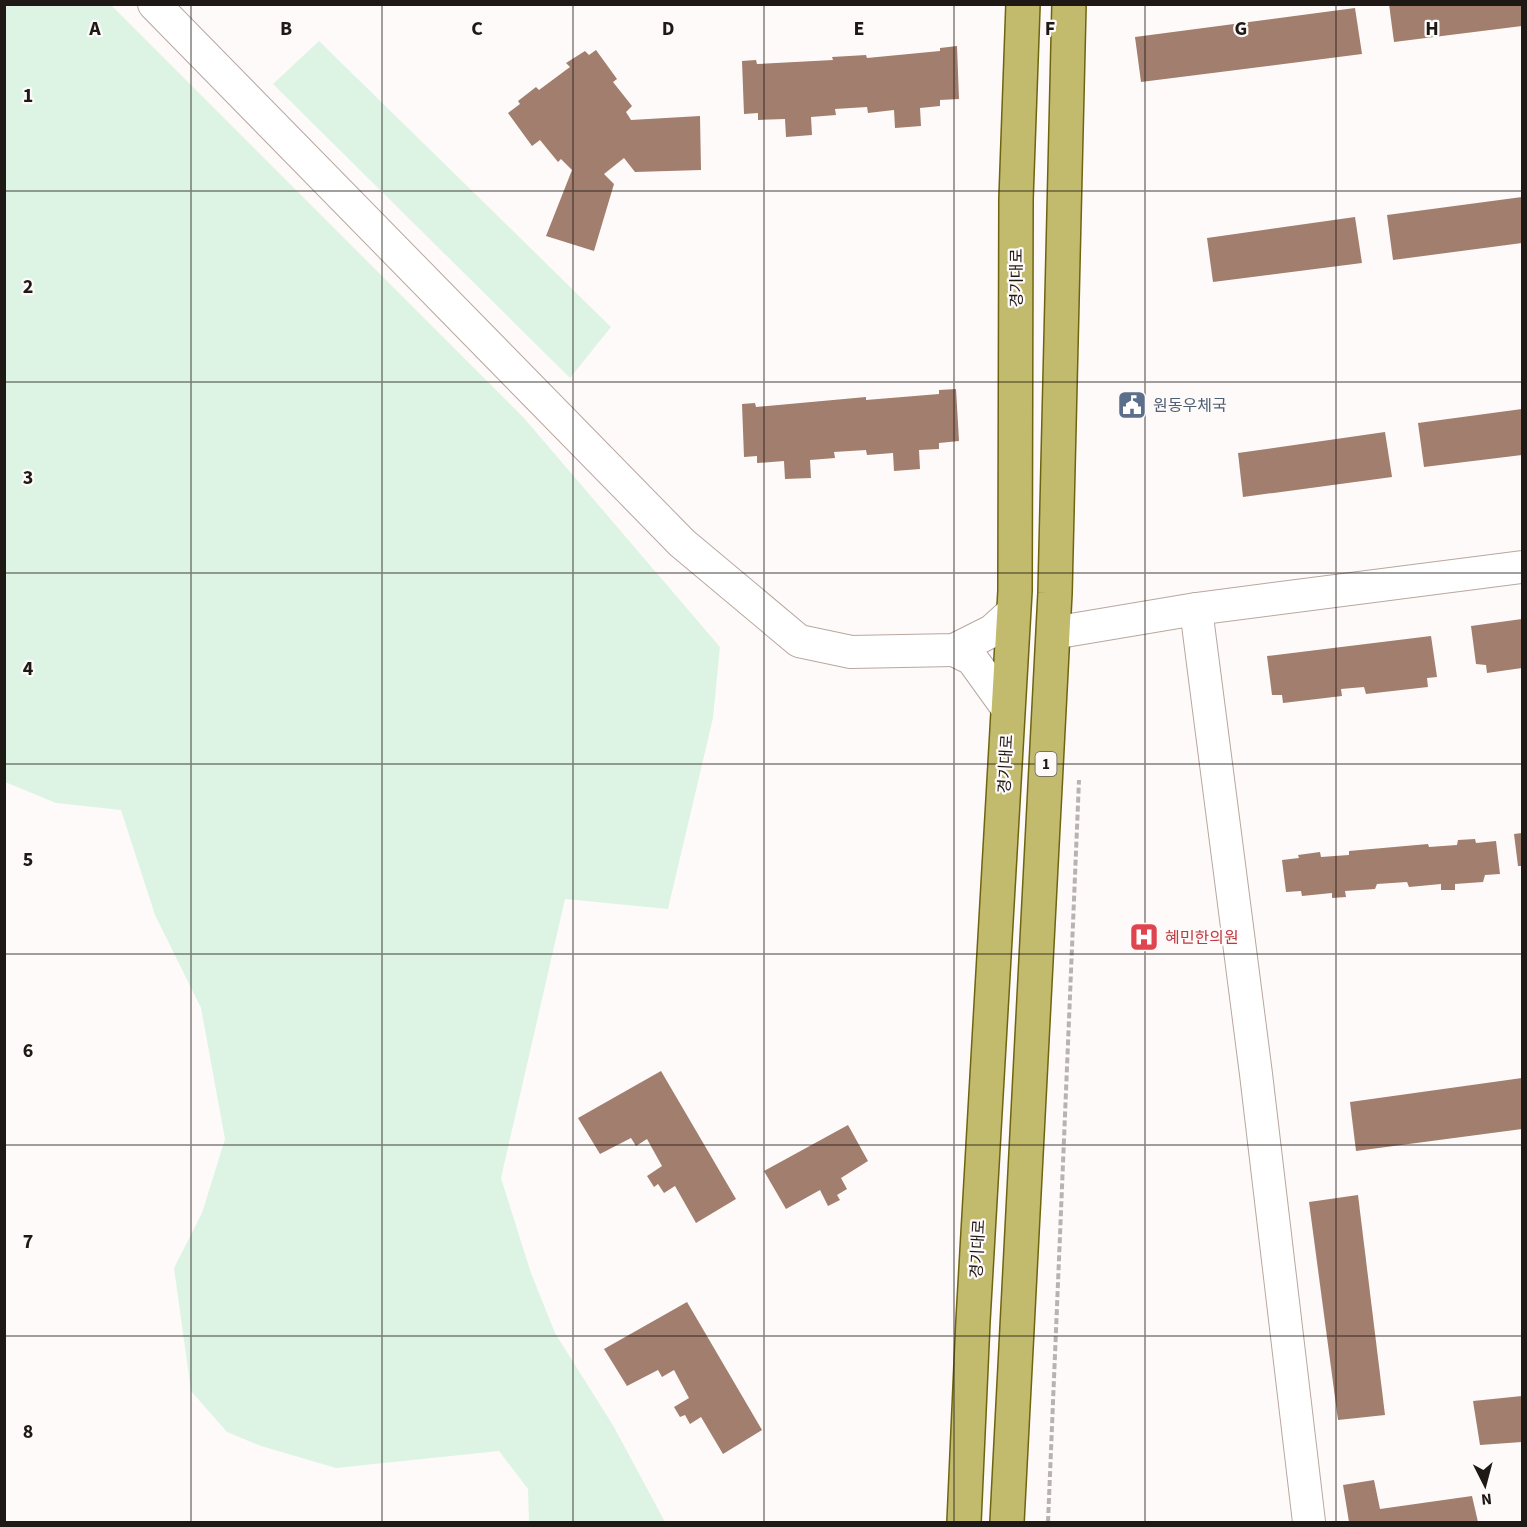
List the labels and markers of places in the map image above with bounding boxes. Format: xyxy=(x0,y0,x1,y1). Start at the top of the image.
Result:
public building icon: 원동우체국 xyxy=(1116,389,1148,421)
place label: 원동우체국 xyxy=(1153,395,1227,417)
hospital icon: 혜민한의원 xyxy=(1128,921,1160,953)
place label: 혜민한의원 xyxy=(1165,927,1239,949)

